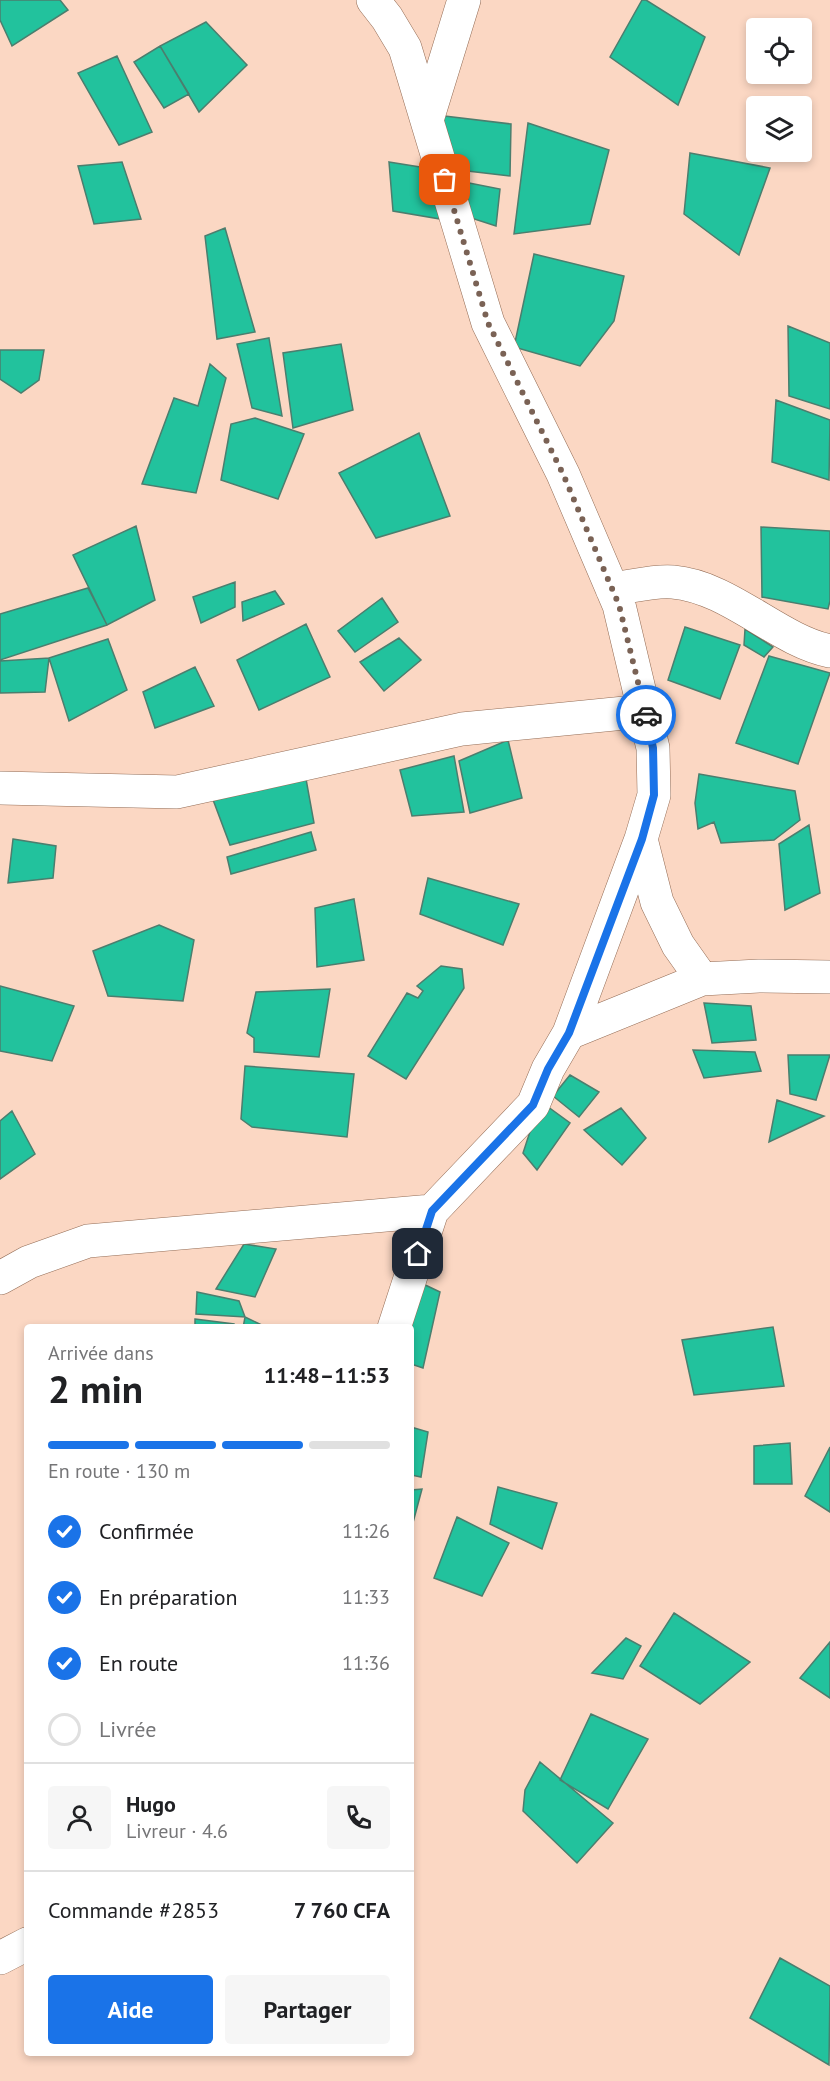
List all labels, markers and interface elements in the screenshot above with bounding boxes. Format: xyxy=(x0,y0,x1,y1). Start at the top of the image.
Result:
map controls xyxy=(746,18,812,162)
button: locate xyxy=(746,18,812,84)
button: layers xyxy=(746,96,812,162)
pin xyxy=(419,154,470,205)
icon: bag xyxy=(428,163,461,196)
courier xyxy=(616,685,676,745)
icon: car xyxy=(630,699,663,732)
pin xyxy=(392,1228,443,1279)
icon: home xyxy=(401,1237,434,1270)
text: Arrivée dans xyxy=(48,1340,154,1366)
text: 11:48–11:53 xyxy=(264,1361,390,1389)
text: 2 min xyxy=(48,1363,143,1414)
text: En route · 130 m xyxy=(48,1458,190,1484)
icon: check xyxy=(48,1515,81,1548)
text: Confirmée xyxy=(99,1517,194,1545)
text: 11:26 xyxy=(342,1518,390,1544)
icon: check xyxy=(48,1581,81,1614)
text: En préparation xyxy=(99,1583,238,1611)
text: 11:33 xyxy=(342,1584,390,1610)
icon: check xyxy=(48,1647,81,1680)
text: En route xyxy=(99,1649,178,1677)
text: 11:36 xyxy=(342,1650,390,1676)
text: Livrée xyxy=(99,1715,156,1743)
button: person xyxy=(48,1786,111,1849)
button: phone xyxy=(327,1786,390,1849)
text: Hugo xyxy=(126,1790,176,1818)
text: Livreur · 4.6 xyxy=(126,1818,228,1844)
text: Commande #2853 xyxy=(48,1896,219,1924)
text: 7 760 CFA xyxy=(294,1896,390,1924)
button: Aide xyxy=(48,1975,213,2044)
button: Partager xyxy=(225,1975,390,2044)

